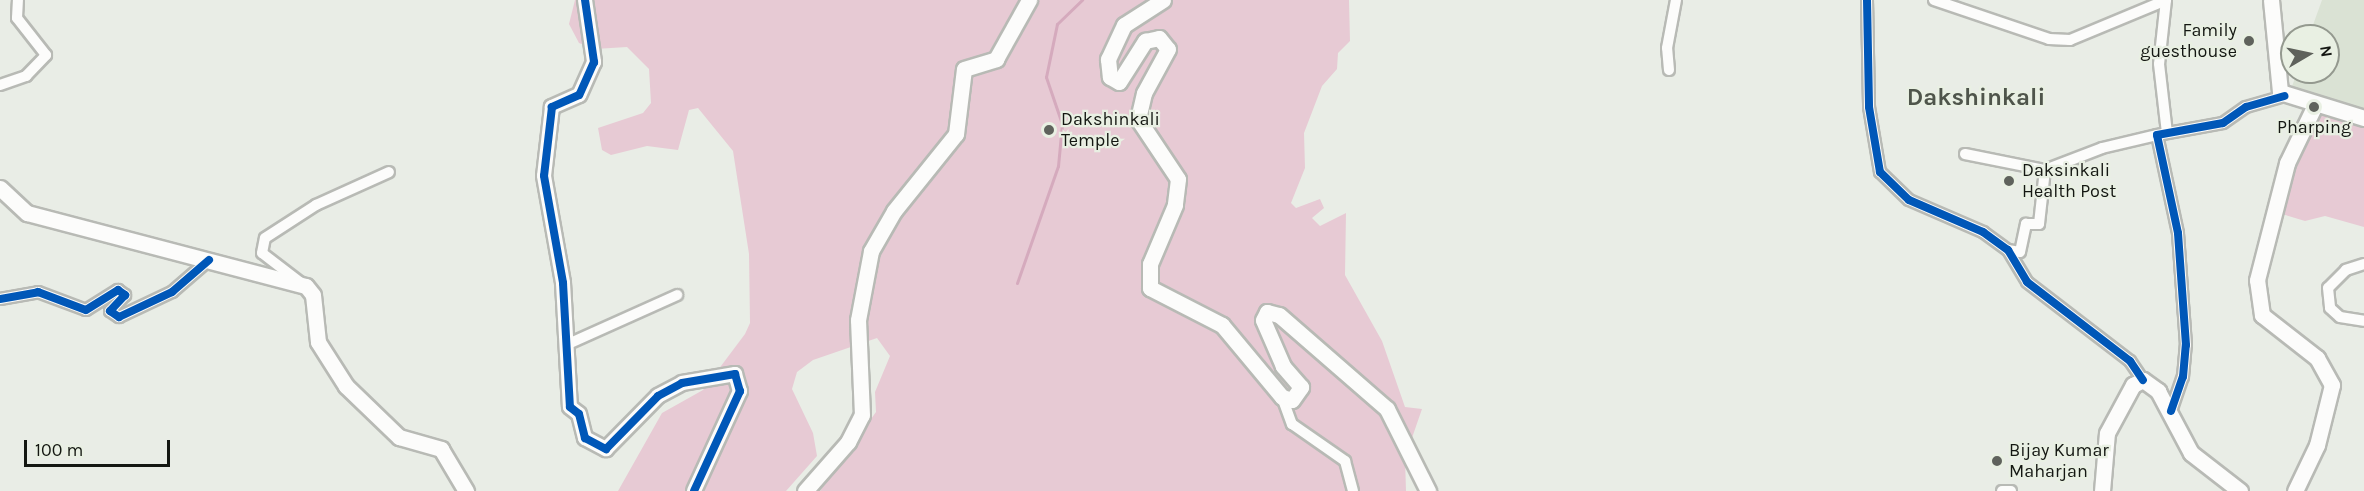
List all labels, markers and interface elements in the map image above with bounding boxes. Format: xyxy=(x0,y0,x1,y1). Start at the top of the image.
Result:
place label: Family guesthouse xyxy=(2140,20,2237,63)
north arrow xyxy=(2280,24,2340,84)
marker: Family guesthouse xyxy=(2242,34,2256,48)
text: N xyxy=(2316,44,2337,59)
district label: Dakshinkali xyxy=(1907,84,2045,112)
marker: Pharping xyxy=(2307,100,2321,114)
place label: Dakshinkali Temple xyxy=(1061,109,1160,152)
place label: Pharping xyxy=(2277,116,2351,138)
marker: Dakshinkali Temple xyxy=(1042,123,1056,137)
place label: Daksinkali Health Post xyxy=(2022,160,2116,202)
marker: Daksinkali Health Post xyxy=(2000,172,2018,190)
scale bar xyxy=(27,428,172,466)
text: 100 m xyxy=(35,439,83,461)
place label: Bijay Kumar Maharjan xyxy=(2009,440,2109,482)
marker: Bijay Kumar Maharjan xyxy=(1990,454,2004,468)

